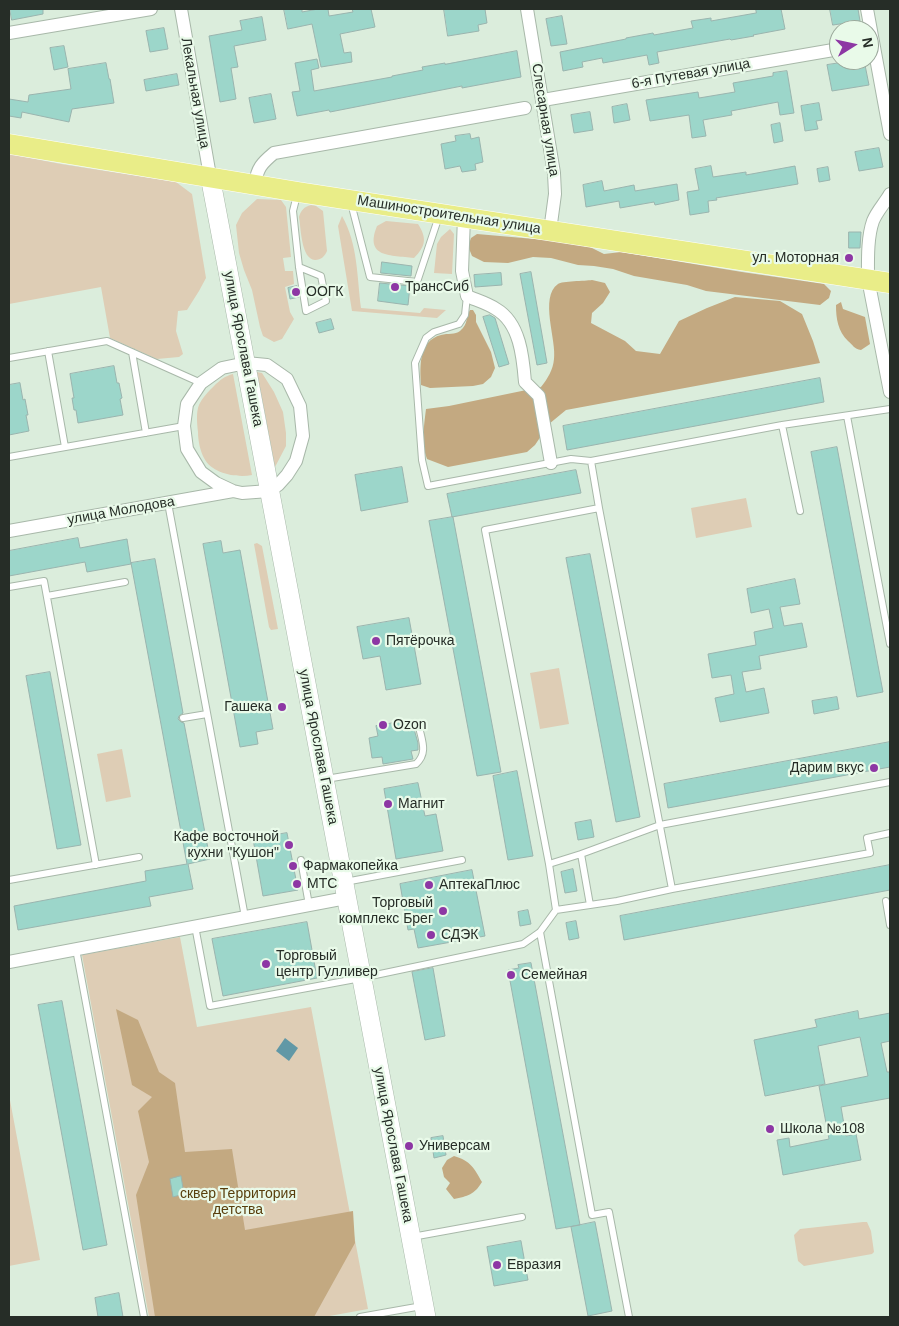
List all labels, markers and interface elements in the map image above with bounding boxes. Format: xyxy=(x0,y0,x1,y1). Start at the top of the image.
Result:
north arrow xyxy=(829,20,879,70)
street label: Лекальная улица xyxy=(177,36,213,150)
text: N xyxy=(859,36,877,49)
street label: 6-я Путевая улица xyxy=(630,55,752,93)
street label: Слесарная улица xyxy=(528,62,562,178)
street label: Машиностроительная улица xyxy=(356,192,542,238)
place label: ул. Моторная xyxy=(752,250,839,266)
marker: ул. Моторная xyxy=(843,252,855,264)
street label: улица Ярослава Гашека xyxy=(220,270,266,428)
place label: ТрансСиб xyxy=(405,279,469,295)
marker: ТрансСиб xyxy=(389,281,401,293)
place label: ООГК xyxy=(306,284,344,300)
marker: ООГК xyxy=(290,286,302,298)
street label: улица Молодова xyxy=(66,493,176,529)
place label: Пятёрочка xyxy=(386,633,455,649)
marker: Пятёрочка xyxy=(370,635,382,647)
street label: улица Ярослава Гашека xyxy=(295,668,341,826)
place label: Гашека xyxy=(224,699,272,715)
marker: Гашека xyxy=(276,701,288,713)
place label: Ozon xyxy=(393,717,426,733)
marker: Ozon xyxy=(377,719,389,731)
place label: Дарим вкус xyxy=(790,760,864,776)
marker: Дарим вкус xyxy=(868,762,880,774)
place label: Магнит xyxy=(398,796,445,812)
marker: Магнит xyxy=(382,798,394,810)
place label: Кафе восточной кухни "Кушон" xyxy=(173,829,279,862)
marker: Кафе восточной кухни "Кушон" xyxy=(283,839,295,851)
place label: Фармакопейка xyxy=(303,858,398,874)
marker: Фармакопейка xyxy=(287,860,299,872)
place label: МТС xyxy=(307,876,337,892)
place label: АптекаПлюс xyxy=(439,877,520,893)
marker: МТС xyxy=(291,878,303,890)
marker: АптекаПлюс xyxy=(423,879,435,891)
place label: Торговый комплекс Брег xyxy=(339,895,433,928)
marker: Торговый комплекс Брег xyxy=(437,905,449,917)
place label: СДЭК xyxy=(441,927,479,943)
marker: СДЭК xyxy=(425,929,437,941)
place label: Торговый центр Гулливер xyxy=(276,948,378,980)
marker: Торговый центр Гулливер xyxy=(260,958,272,970)
place label: Семейная xyxy=(521,967,587,983)
marker: Семейная xyxy=(505,969,517,981)
street label: улица Ярослава Гашека xyxy=(370,1066,416,1224)
place label: Школа №108 xyxy=(780,1121,865,1137)
marker: Школа №108 xyxy=(764,1123,776,1135)
place label: Универсам xyxy=(419,1138,490,1154)
marker: Универсам xyxy=(403,1140,415,1152)
park label: сквер Территория детства xyxy=(180,1186,296,1218)
place label: Евразия xyxy=(507,1257,561,1273)
marker: Евразия xyxy=(491,1259,503,1271)

